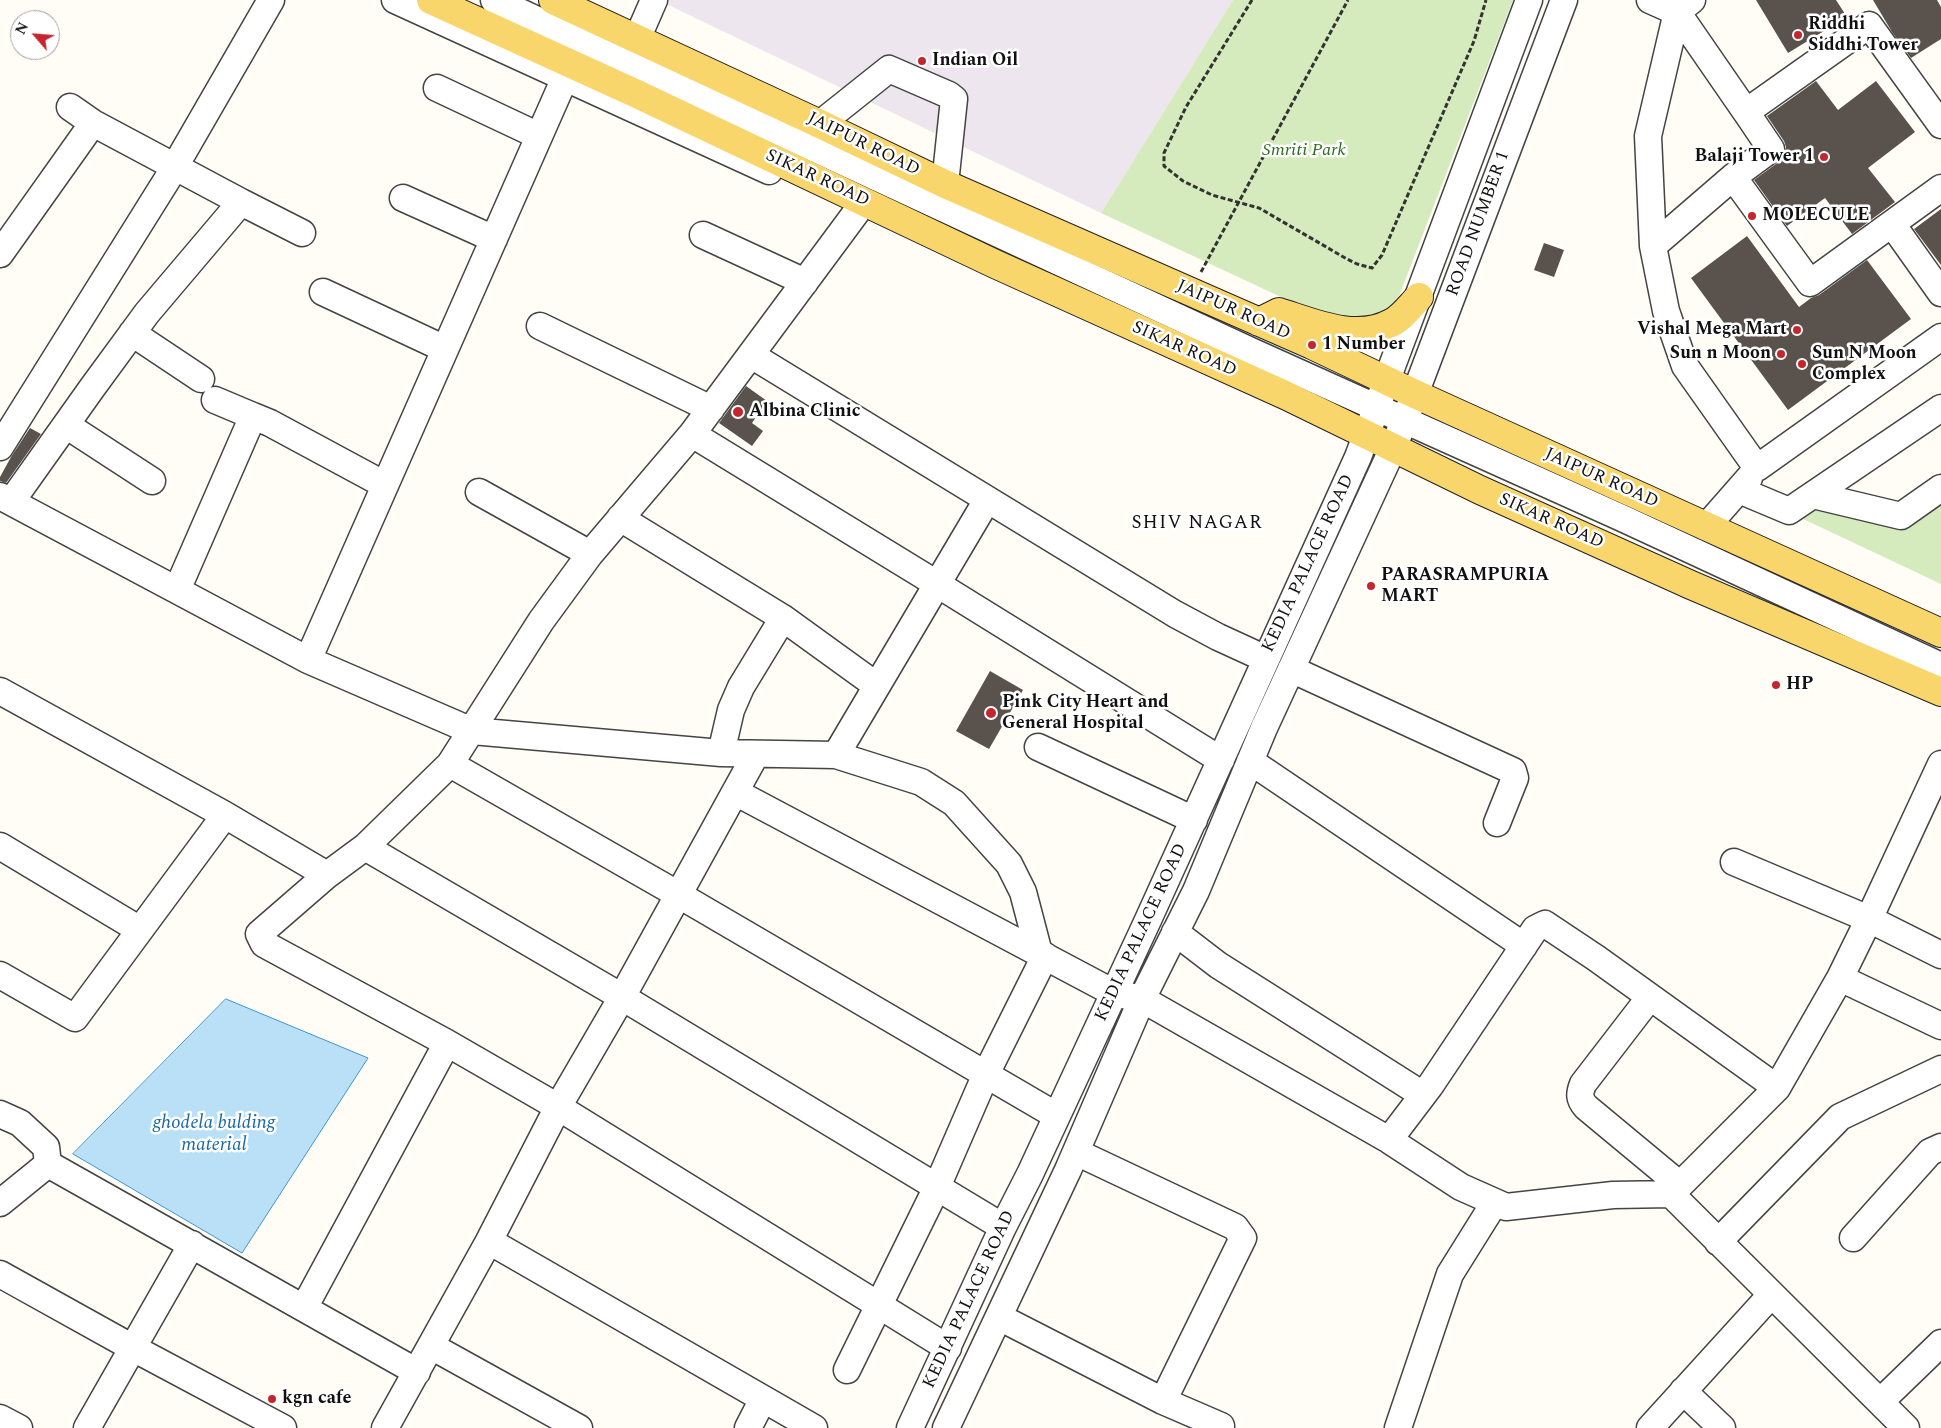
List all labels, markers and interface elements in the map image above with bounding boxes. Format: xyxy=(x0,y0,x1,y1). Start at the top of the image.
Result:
north arrow xyxy=(10,10,60,60)
place label: Riddhi Siddhi Tower xyxy=(1808,14,1918,56)
text: N xyxy=(10,19,34,38)
marker: Riddhi Siddhi Tower xyxy=(1792,29,1804,41)
place label: Indian Oil xyxy=(932,50,1018,72)
marker: Indian Oil xyxy=(916,55,928,67)
street label: JAIPUR ROAD xyxy=(803,108,923,182)
park label: Smriti Park xyxy=(1262,140,1346,162)
street label: SIKAR ROAD xyxy=(762,146,872,212)
place label: Balaji Tower 1 xyxy=(1695,146,1814,168)
street label: ROAD NUMBER 1 xyxy=(1443,149,1515,299)
marker: Balaji Tower 1 xyxy=(1818,151,1830,163)
place label: MOLECULE xyxy=(1762,205,1870,227)
marker: MOLECULE xyxy=(1746,210,1758,222)
street label: JAIPUR ROAD xyxy=(1173,276,1293,346)
street label: SIKAR ROAD xyxy=(1128,317,1240,383)
place label: Vishal Mega Mart xyxy=(1637,319,1787,341)
marker: Vishal Mega Mart xyxy=(1791,324,1803,336)
place label: 1 Number xyxy=(1322,334,1405,356)
marker: 1 Number xyxy=(1306,339,1318,351)
place label: Sun n Moon xyxy=(1670,343,1771,365)
place label: Sun N Moon Complex xyxy=(1812,343,1917,386)
marker: Sun n Moon xyxy=(1775,348,1787,360)
marker: Sun N Moon Complex xyxy=(1796,358,1808,370)
place label: Albina Clinic xyxy=(749,401,861,423)
marker: Albina Clinic xyxy=(731,405,745,419)
street label: JAIPUR ROAD xyxy=(1541,444,1661,514)
street label: KEDIA PALACE ROAD xyxy=(1258,472,1360,656)
street label: SIKAR ROAD xyxy=(1495,489,1607,555)
district label: SHIV NAGAR xyxy=(1130,513,1264,535)
place label: PARASRAMPURIA MART xyxy=(1381,565,1549,608)
marker: PARASRAMPURIA MART xyxy=(1365,580,1377,592)
place label: HP xyxy=(1786,674,1813,696)
marker: HP xyxy=(1770,679,1782,691)
place label: Pink City Heart and General Hospital xyxy=(1002,692,1169,734)
marker: Pink City Heart and General Hospital xyxy=(984,706,998,720)
street label: KEDIA PALACE ROAD xyxy=(1091,841,1193,1025)
water label: ghodela bulding material xyxy=(153,1113,275,1157)
street label: KEDIA PALACE ROAD xyxy=(919,1208,1021,1392)
place label: kgn cafe xyxy=(282,1388,351,1410)
marker: kgn cafe xyxy=(266,1393,278,1405)

